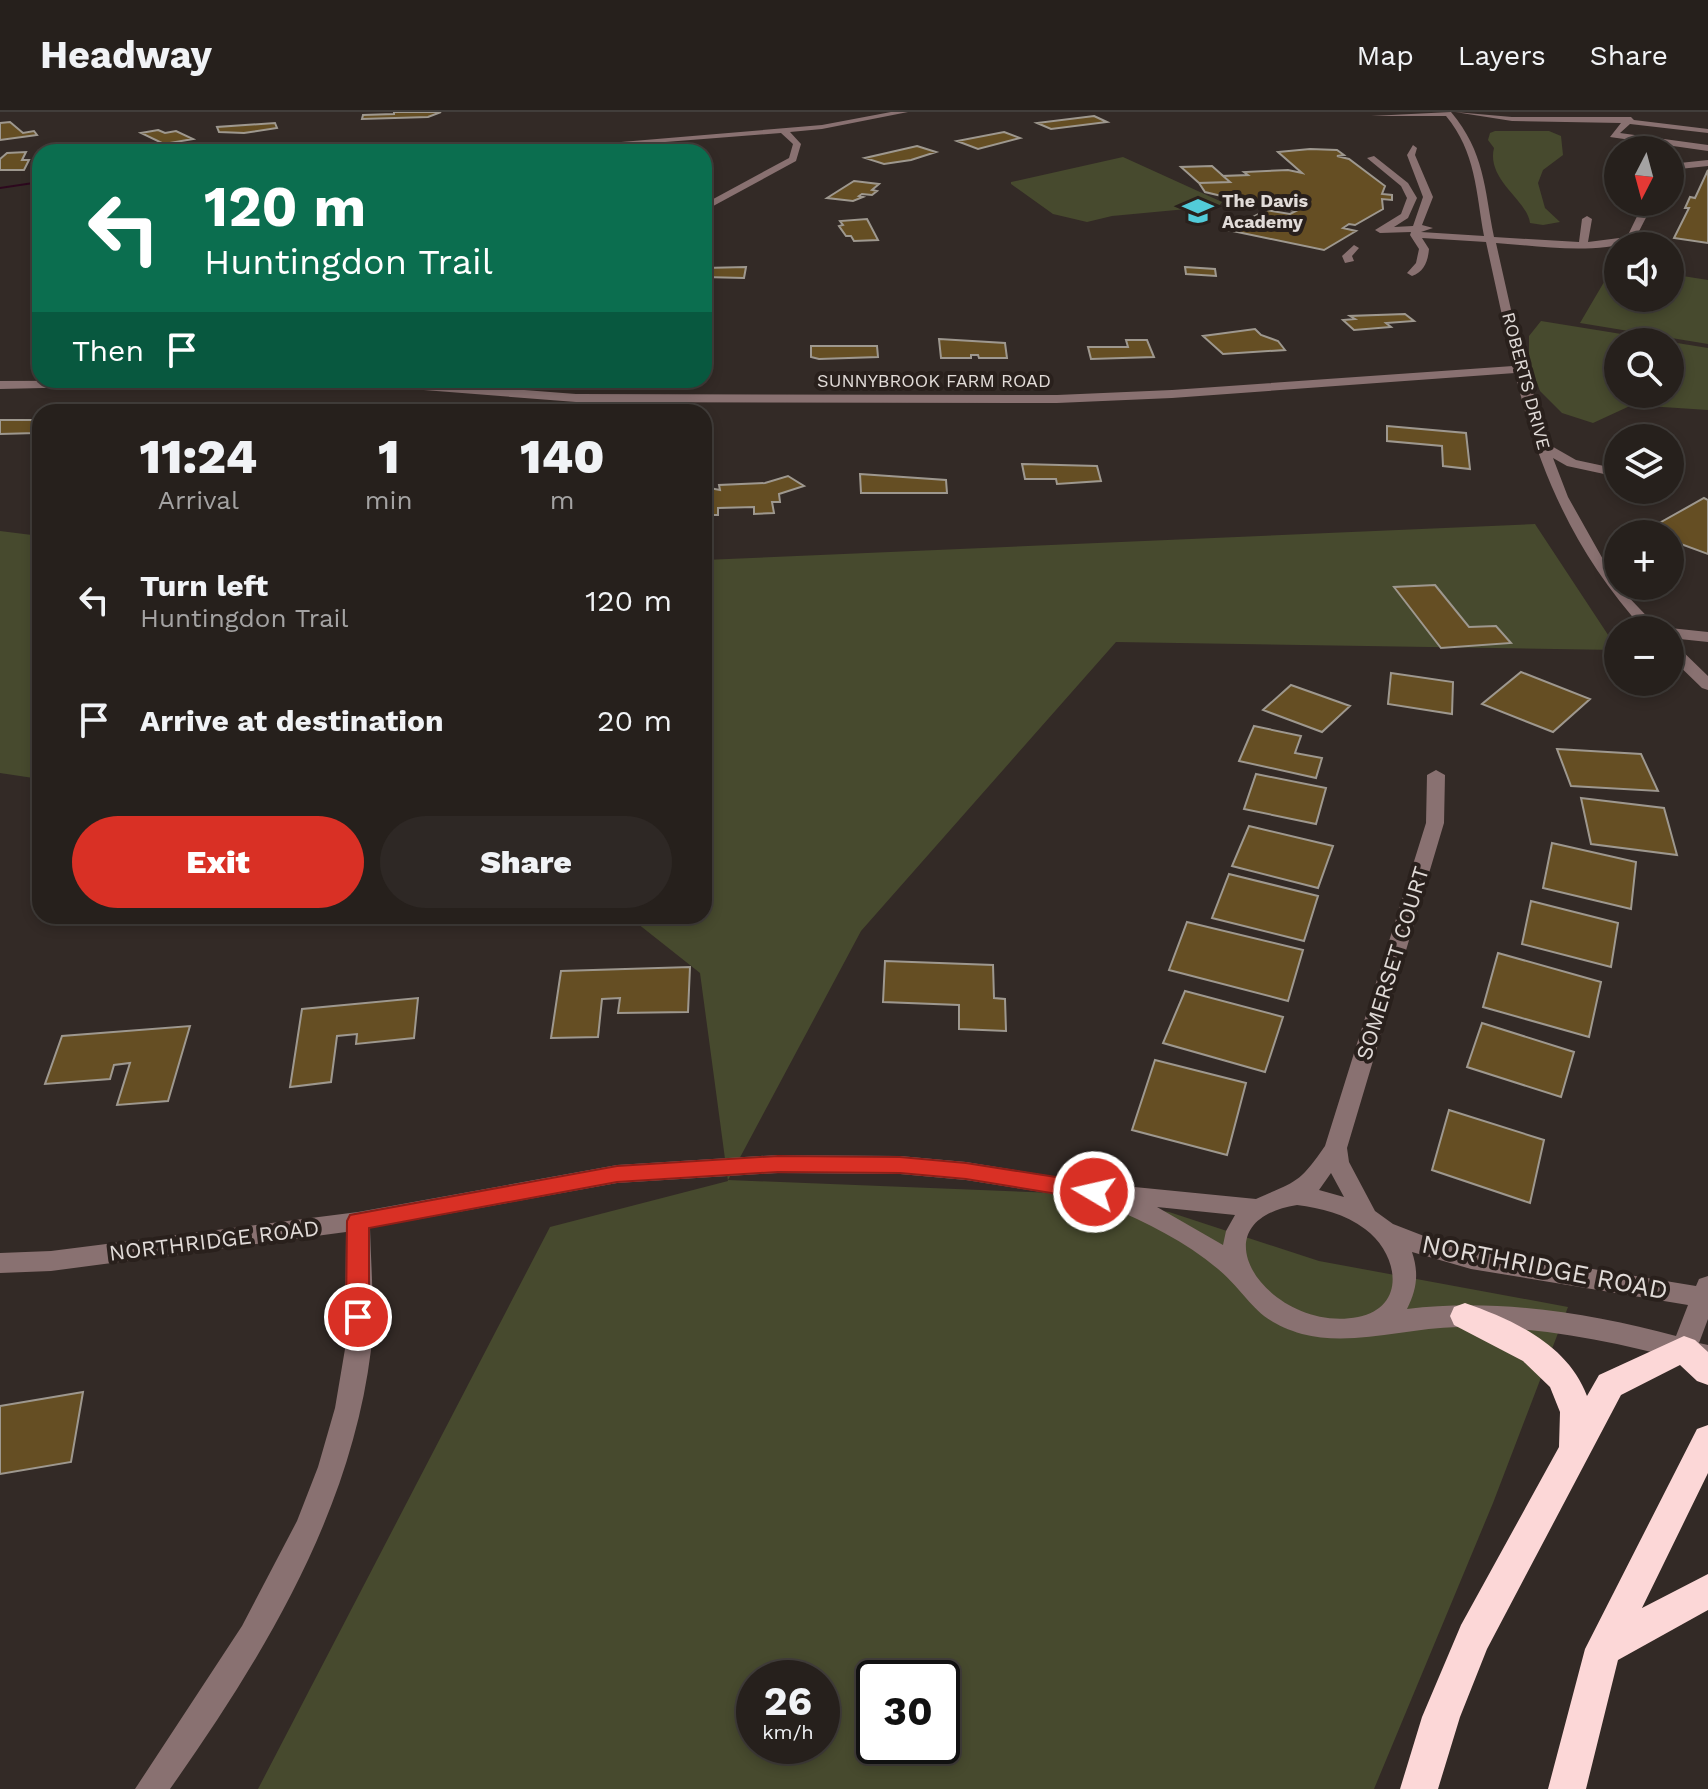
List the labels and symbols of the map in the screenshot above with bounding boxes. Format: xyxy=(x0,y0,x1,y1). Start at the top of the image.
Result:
north arrow xyxy=(1604,136,1684,216)
place label: The Davis Academy xyxy=(1222,190,1309,232)
school or university icon: The Davis Academy xyxy=(1181,194,1215,228)
street label: ROBERTS DRIVE xyxy=(1498,310,1555,452)
street label: SUNNYBROOK FARM ROAD xyxy=(817,370,1051,391)
street label: SOMERSET COURT xyxy=(1351,863,1434,1063)
position arrow xyxy=(1052,1150,1136,1234)
street label: NORTHRIDGE ROAD xyxy=(108,1215,321,1266)
street label: NORTHRIDGE ROAD xyxy=(1419,1228,1671,1306)
pin xyxy=(324,1283,392,1351)
speed limit sign: 30 xyxy=(856,1660,960,1764)

